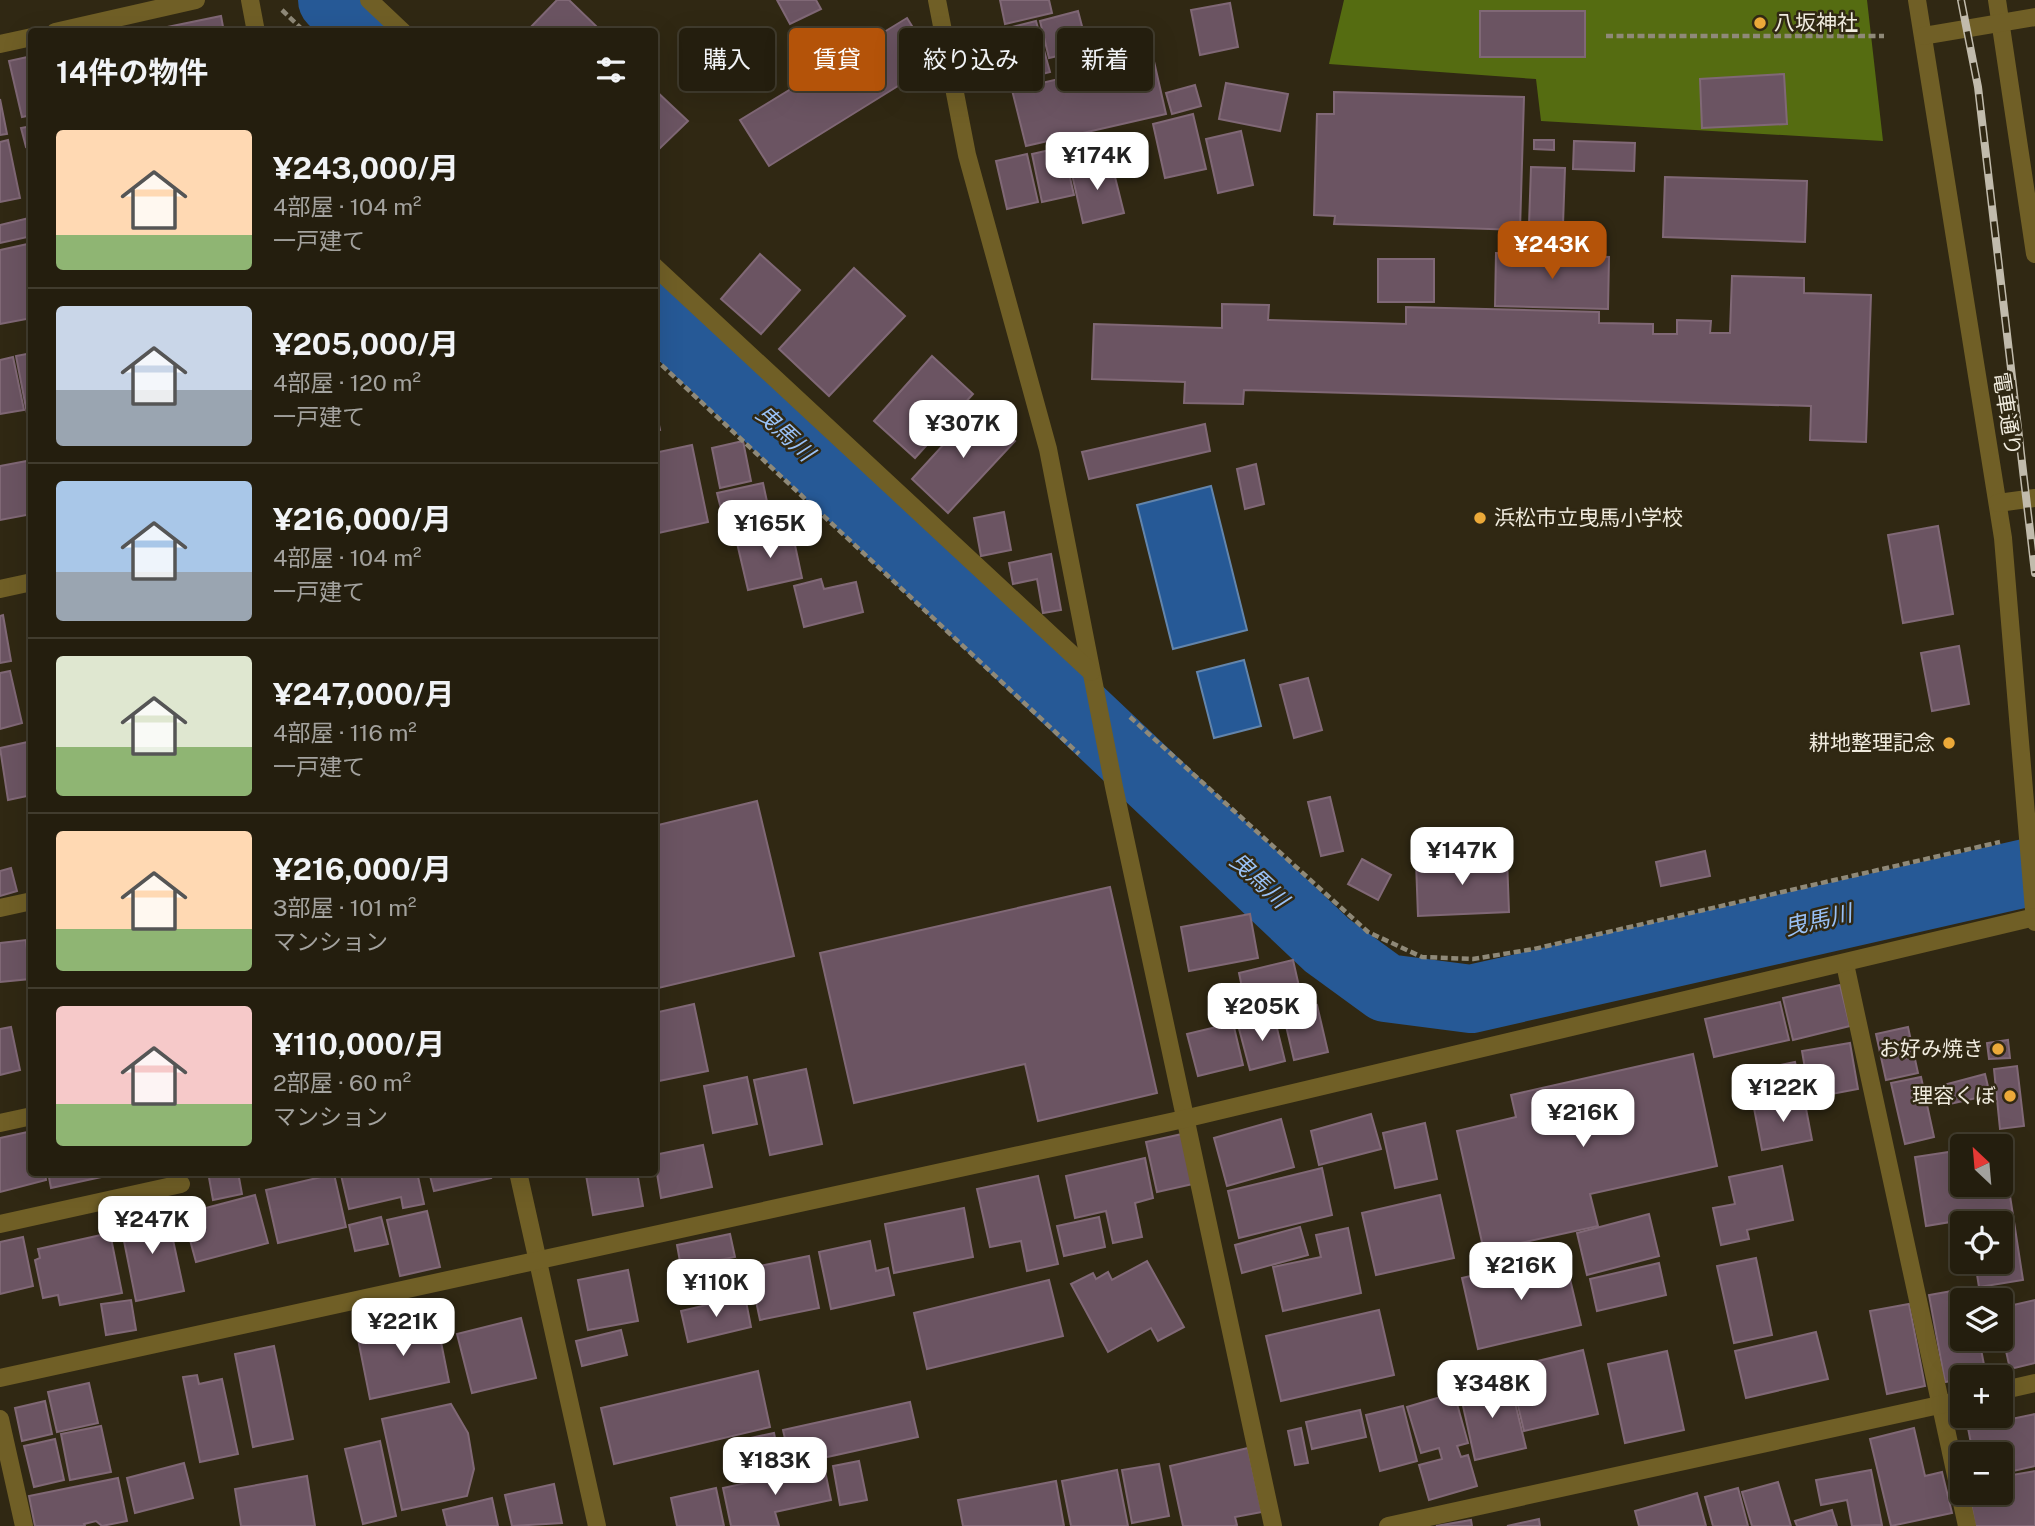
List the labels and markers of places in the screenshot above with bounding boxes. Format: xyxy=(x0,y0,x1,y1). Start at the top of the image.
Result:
place label: 八坂神社 xyxy=(1774,10,1858,35)
marker: 八坂神社 xyxy=(1752,15,1768,31)
pin: ¥174K xyxy=(1048,132,1146,192)
pin: ¥243K xyxy=(1503,222,1601,281)
pin: ¥307K xyxy=(914,400,1012,460)
pin: ¥165K xyxy=(721,500,819,560)
place label: 浜松市立曳馬小学校 xyxy=(1494,505,1683,530)
marker: 浜松市立曳馬小学校 xyxy=(1472,510,1488,526)
place label: 耕地整理記念 xyxy=(1809,730,1935,755)
marker: 耕地整理記念 xyxy=(1941,735,1957,751)
pin: ¥147K xyxy=(1413,828,1511,887)
pin: ¥205K xyxy=(1213,984,1311,1043)
place label: お好み焼き xyxy=(1879,1036,1984,1061)
marker: お好み焼き xyxy=(1990,1041,2006,1057)
pin: ¥122K xyxy=(1734,1064,1832,1124)
place label: 理容くぼ xyxy=(1912,1083,1996,1108)
marker: 理容くぼ xyxy=(2002,1088,2018,1104)
pin: ¥216K xyxy=(1534,1090,1632,1149)
pin: ¥247K xyxy=(103,1196,201,1256)
pin: ¥216K xyxy=(1472,1242,1570,1302)
pin: ¥110K xyxy=(667,1260,765,1319)
pin: ¥221K xyxy=(354,1298,452,1358)
pin: ¥348K xyxy=(1443,1360,1541,1420)
pin: ¥183K xyxy=(726,1438,824,1497)

